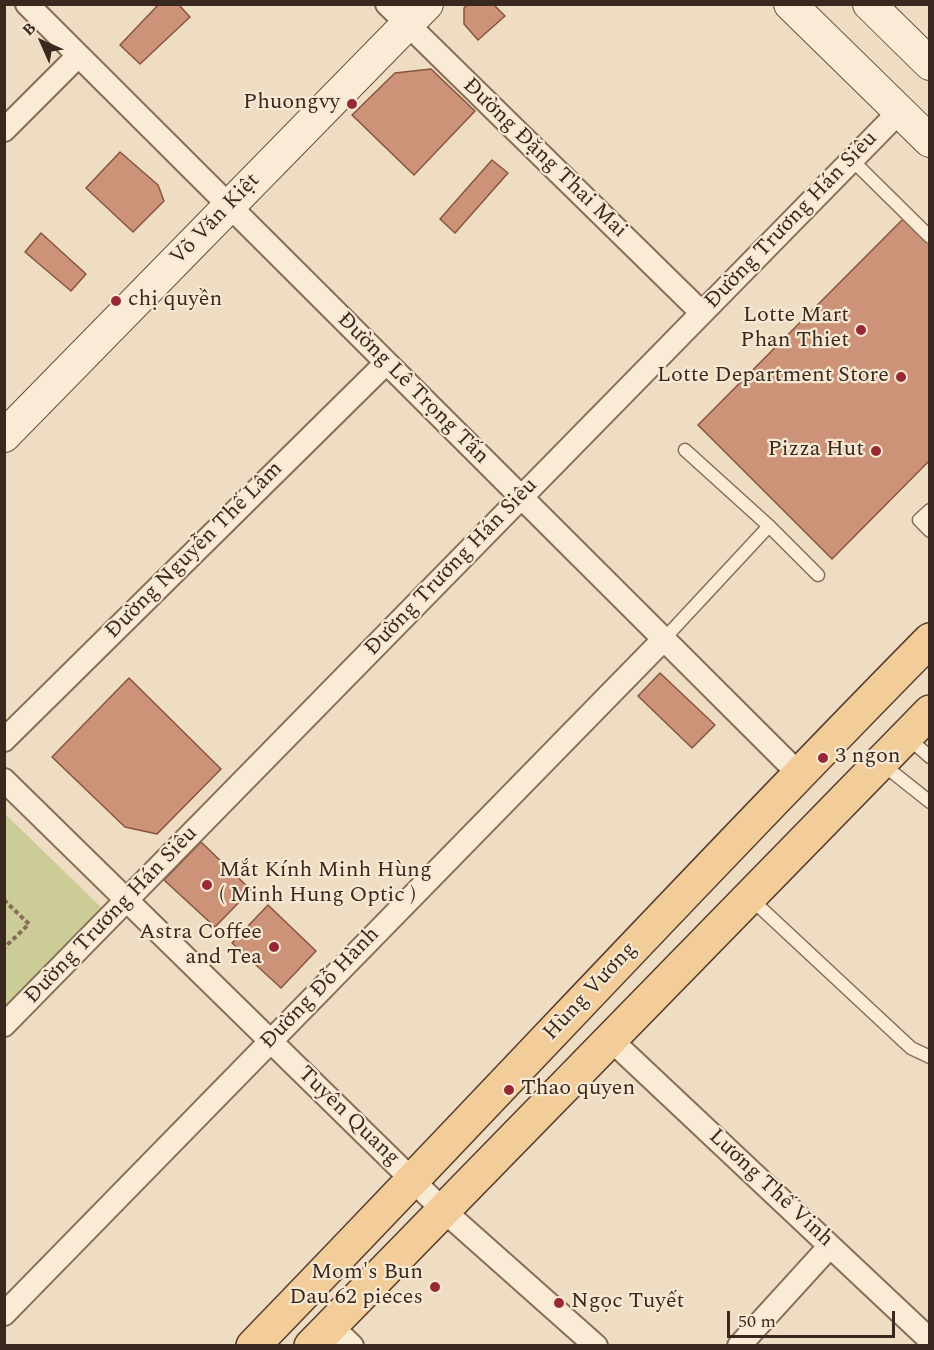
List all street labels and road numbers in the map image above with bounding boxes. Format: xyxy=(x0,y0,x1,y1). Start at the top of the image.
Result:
street label: Đường Đặng Thai Mai xyxy=(456,73,632,245)
street label: Đường Trương Hán Siêu xyxy=(700,126,884,316)
street label: Võ Văn Kiệt xyxy=(166,168,266,272)
street label: Đường Lê Trọng Tấn xyxy=(331,308,493,470)
street label: Đường Nguyễn Thế Lâm xyxy=(101,457,289,645)
street label: Đường Trương Hán Siêu xyxy=(360,473,544,663)
street label: Đường Trương Hán Siêu xyxy=(20,821,204,1011)
street label: Đường Đỗ Hành xyxy=(256,922,386,1056)
street label: Hùng Vương xyxy=(539,937,643,1047)
street label: Tuyên Quang xyxy=(291,1062,405,1172)
street label: Lương Thế Vinh xyxy=(702,1124,838,1254)

